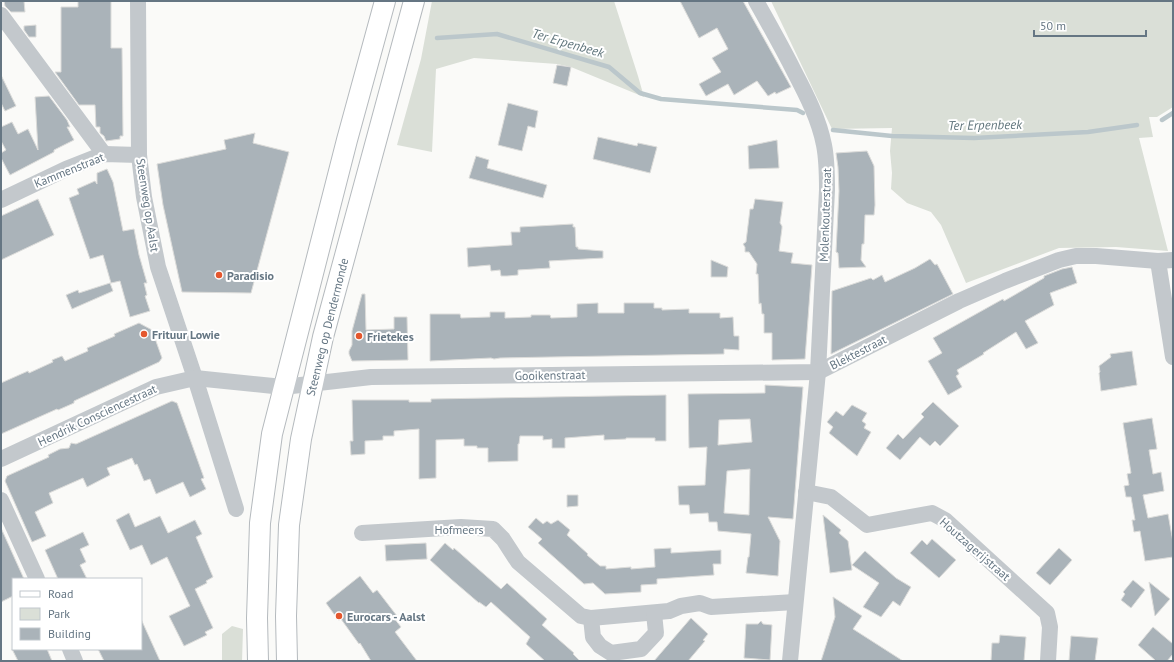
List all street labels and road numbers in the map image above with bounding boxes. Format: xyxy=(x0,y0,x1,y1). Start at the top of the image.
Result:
street label: Kammenstraat xyxy=(32,149,106,191)
street label: Steenweg op Aalst xyxy=(133,157,163,253)
street label: Molenkouterstraat xyxy=(816,168,834,262)
street label: Steenweg op Dendermonde xyxy=(303,256,351,398)
street label: Blektestraat xyxy=(827,331,889,373)
street label: Gooikenstraat xyxy=(514,367,586,383)
street label: Hendrik Consciencestraat xyxy=(35,381,159,449)
street label: Houtzagerijstraat xyxy=(937,514,1013,584)
street label: Hofmeers xyxy=(434,522,484,537)

